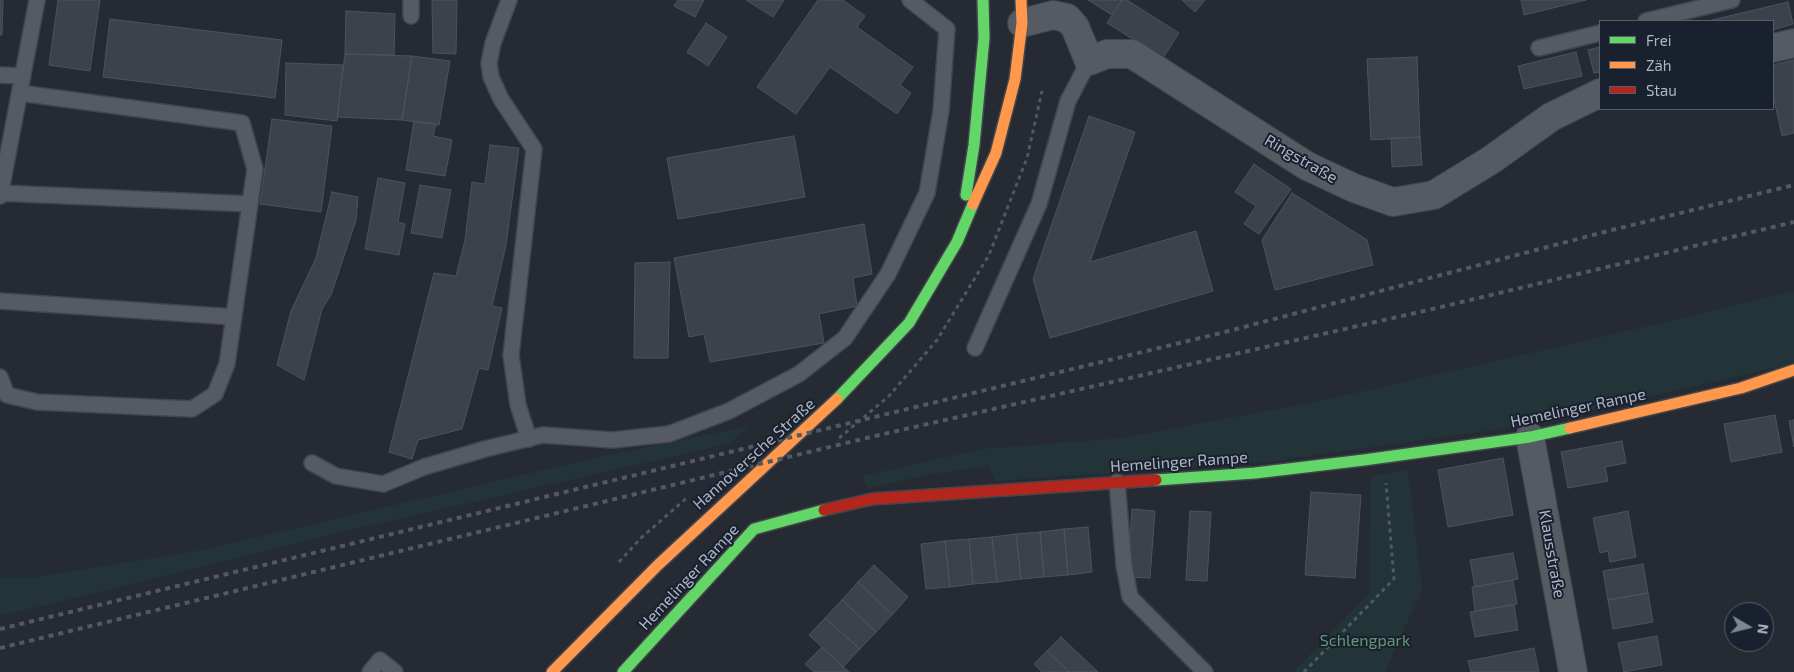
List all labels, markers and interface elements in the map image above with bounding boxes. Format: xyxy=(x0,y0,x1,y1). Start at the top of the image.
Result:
legend xyxy=(1599,20,1774,110)
text: Frei xyxy=(1646,31,1671,49)
text: Zäh xyxy=(1646,56,1671,74)
text: Stau xyxy=(1646,81,1677,99)
street label: Ringstraße xyxy=(1261,130,1341,188)
street label: Hemelinger Rampe xyxy=(1509,384,1647,432)
street label: Hannoversche Straße xyxy=(689,394,819,514)
street label: Hemelinger Rampe xyxy=(1110,448,1248,476)
street label: Klausstraße xyxy=(1535,508,1569,600)
street label: Hemelinger Rampe xyxy=(635,520,743,634)
north arrow xyxy=(1724,602,1774,652)
text: N xyxy=(1754,623,1772,635)
park label: Schlengpark xyxy=(1320,631,1410,651)

